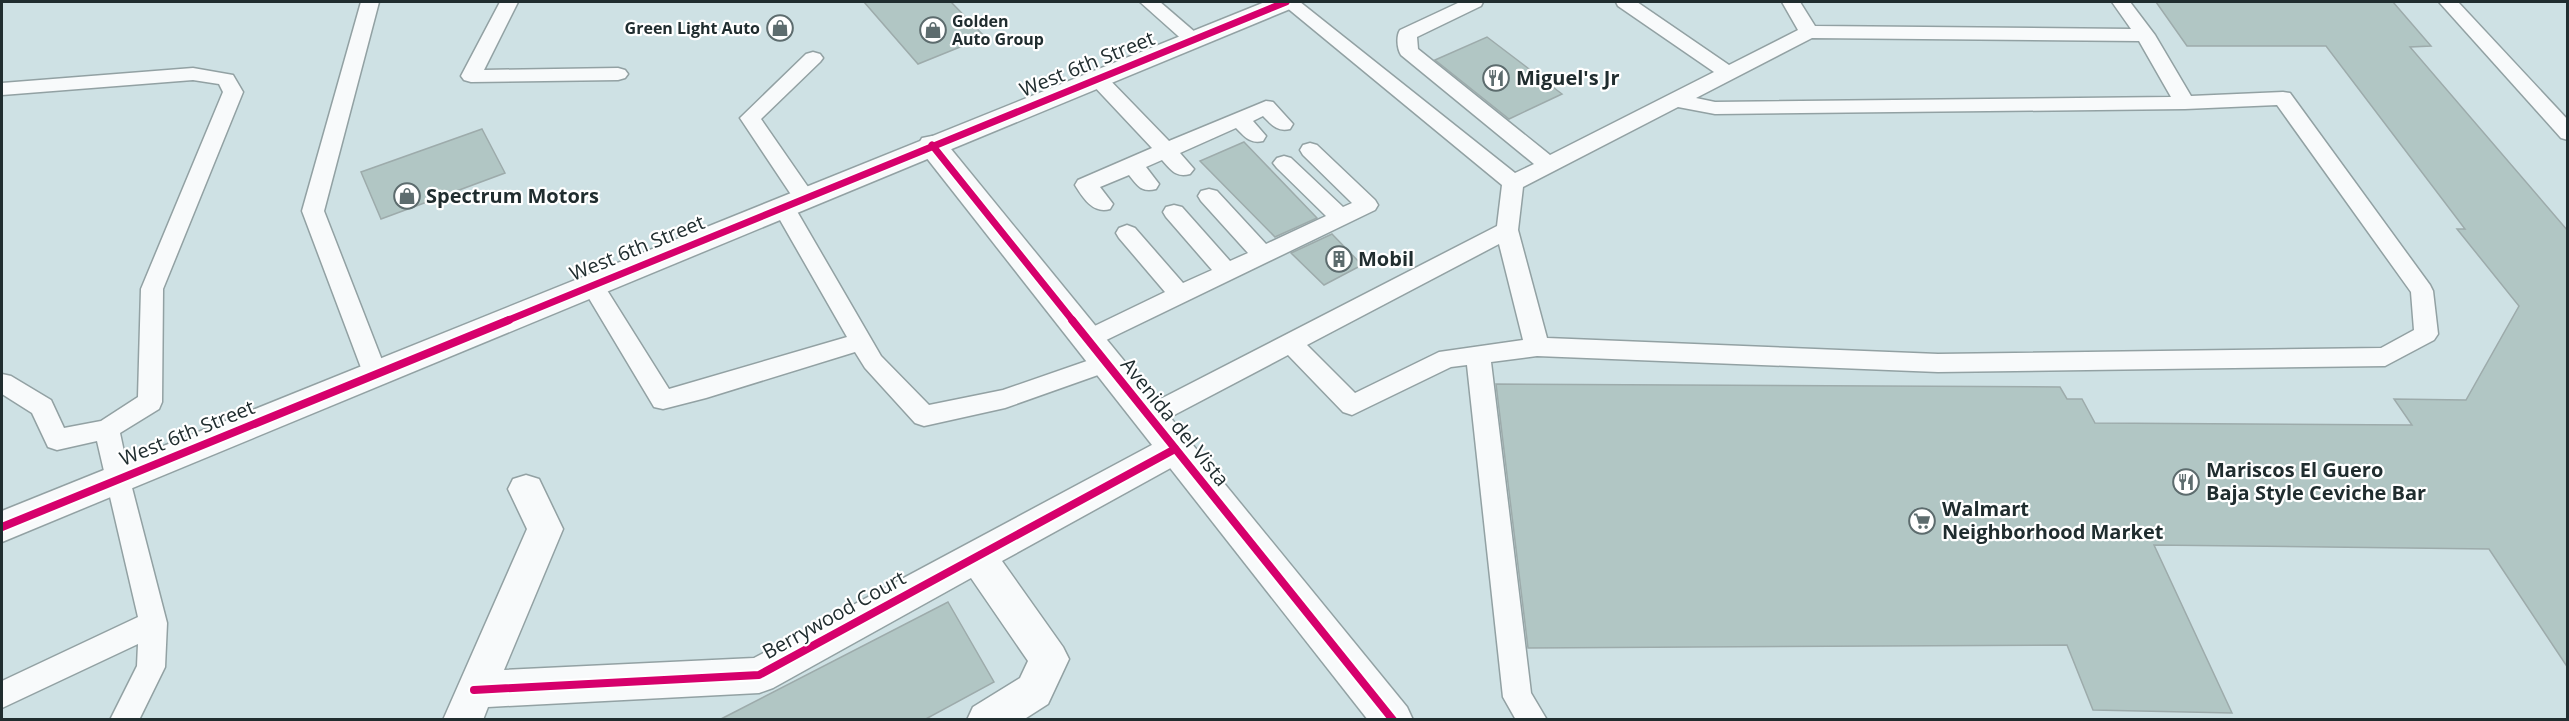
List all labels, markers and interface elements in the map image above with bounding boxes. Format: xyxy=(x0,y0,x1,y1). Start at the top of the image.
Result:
place label: Golden Auto Group xyxy=(952,10,1044,50)
shop icon: Green Light Auto xyxy=(765,13,795,43)
shop icon: Golden Auto Group xyxy=(918,15,948,45)
place label: Green Light Auto xyxy=(625,17,760,39)
street label: West 6th Street xyxy=(1015,24,1158,103)
restaurant icon: Miguel's Jr xyxy=(1481,63,1511,93)
place label: Miguel's Jr xyxy=(1516,64,1620,91)
shop icon: Spectrum Motors xyxy=(392,181,422,211)
place label: Spectrum Motors xyxy=(426,182,599,209)
street label: West 6th Street xyxy=(565,208,708,287)
building icon: Mobil xyxy=(1324,244,1354,274)
place label: Mobil xyxy=(1358,245,1414,272)
street label: Avenida del Vista xyxy=(1115,352,1236,492)
street label: West 6th Street xyxy=(115,393,258,472)
place label: Mariscos El Guero Baja Style Ceviche Bar xyxy=(2206,456,2426,506)
restaurant icon: Mariscos El Guero Baja Style Ceviche Bar xyxy=(2171,467,2201,497)
place label: Walmart Neighborhood Market xyxy=(1942,495,2164,545)
supermarket icon: Walmart Neighborhood Market xyxy=(1907,506,1937,536)
street label: Berrywood Court xyxy=(757,564,910,665)

